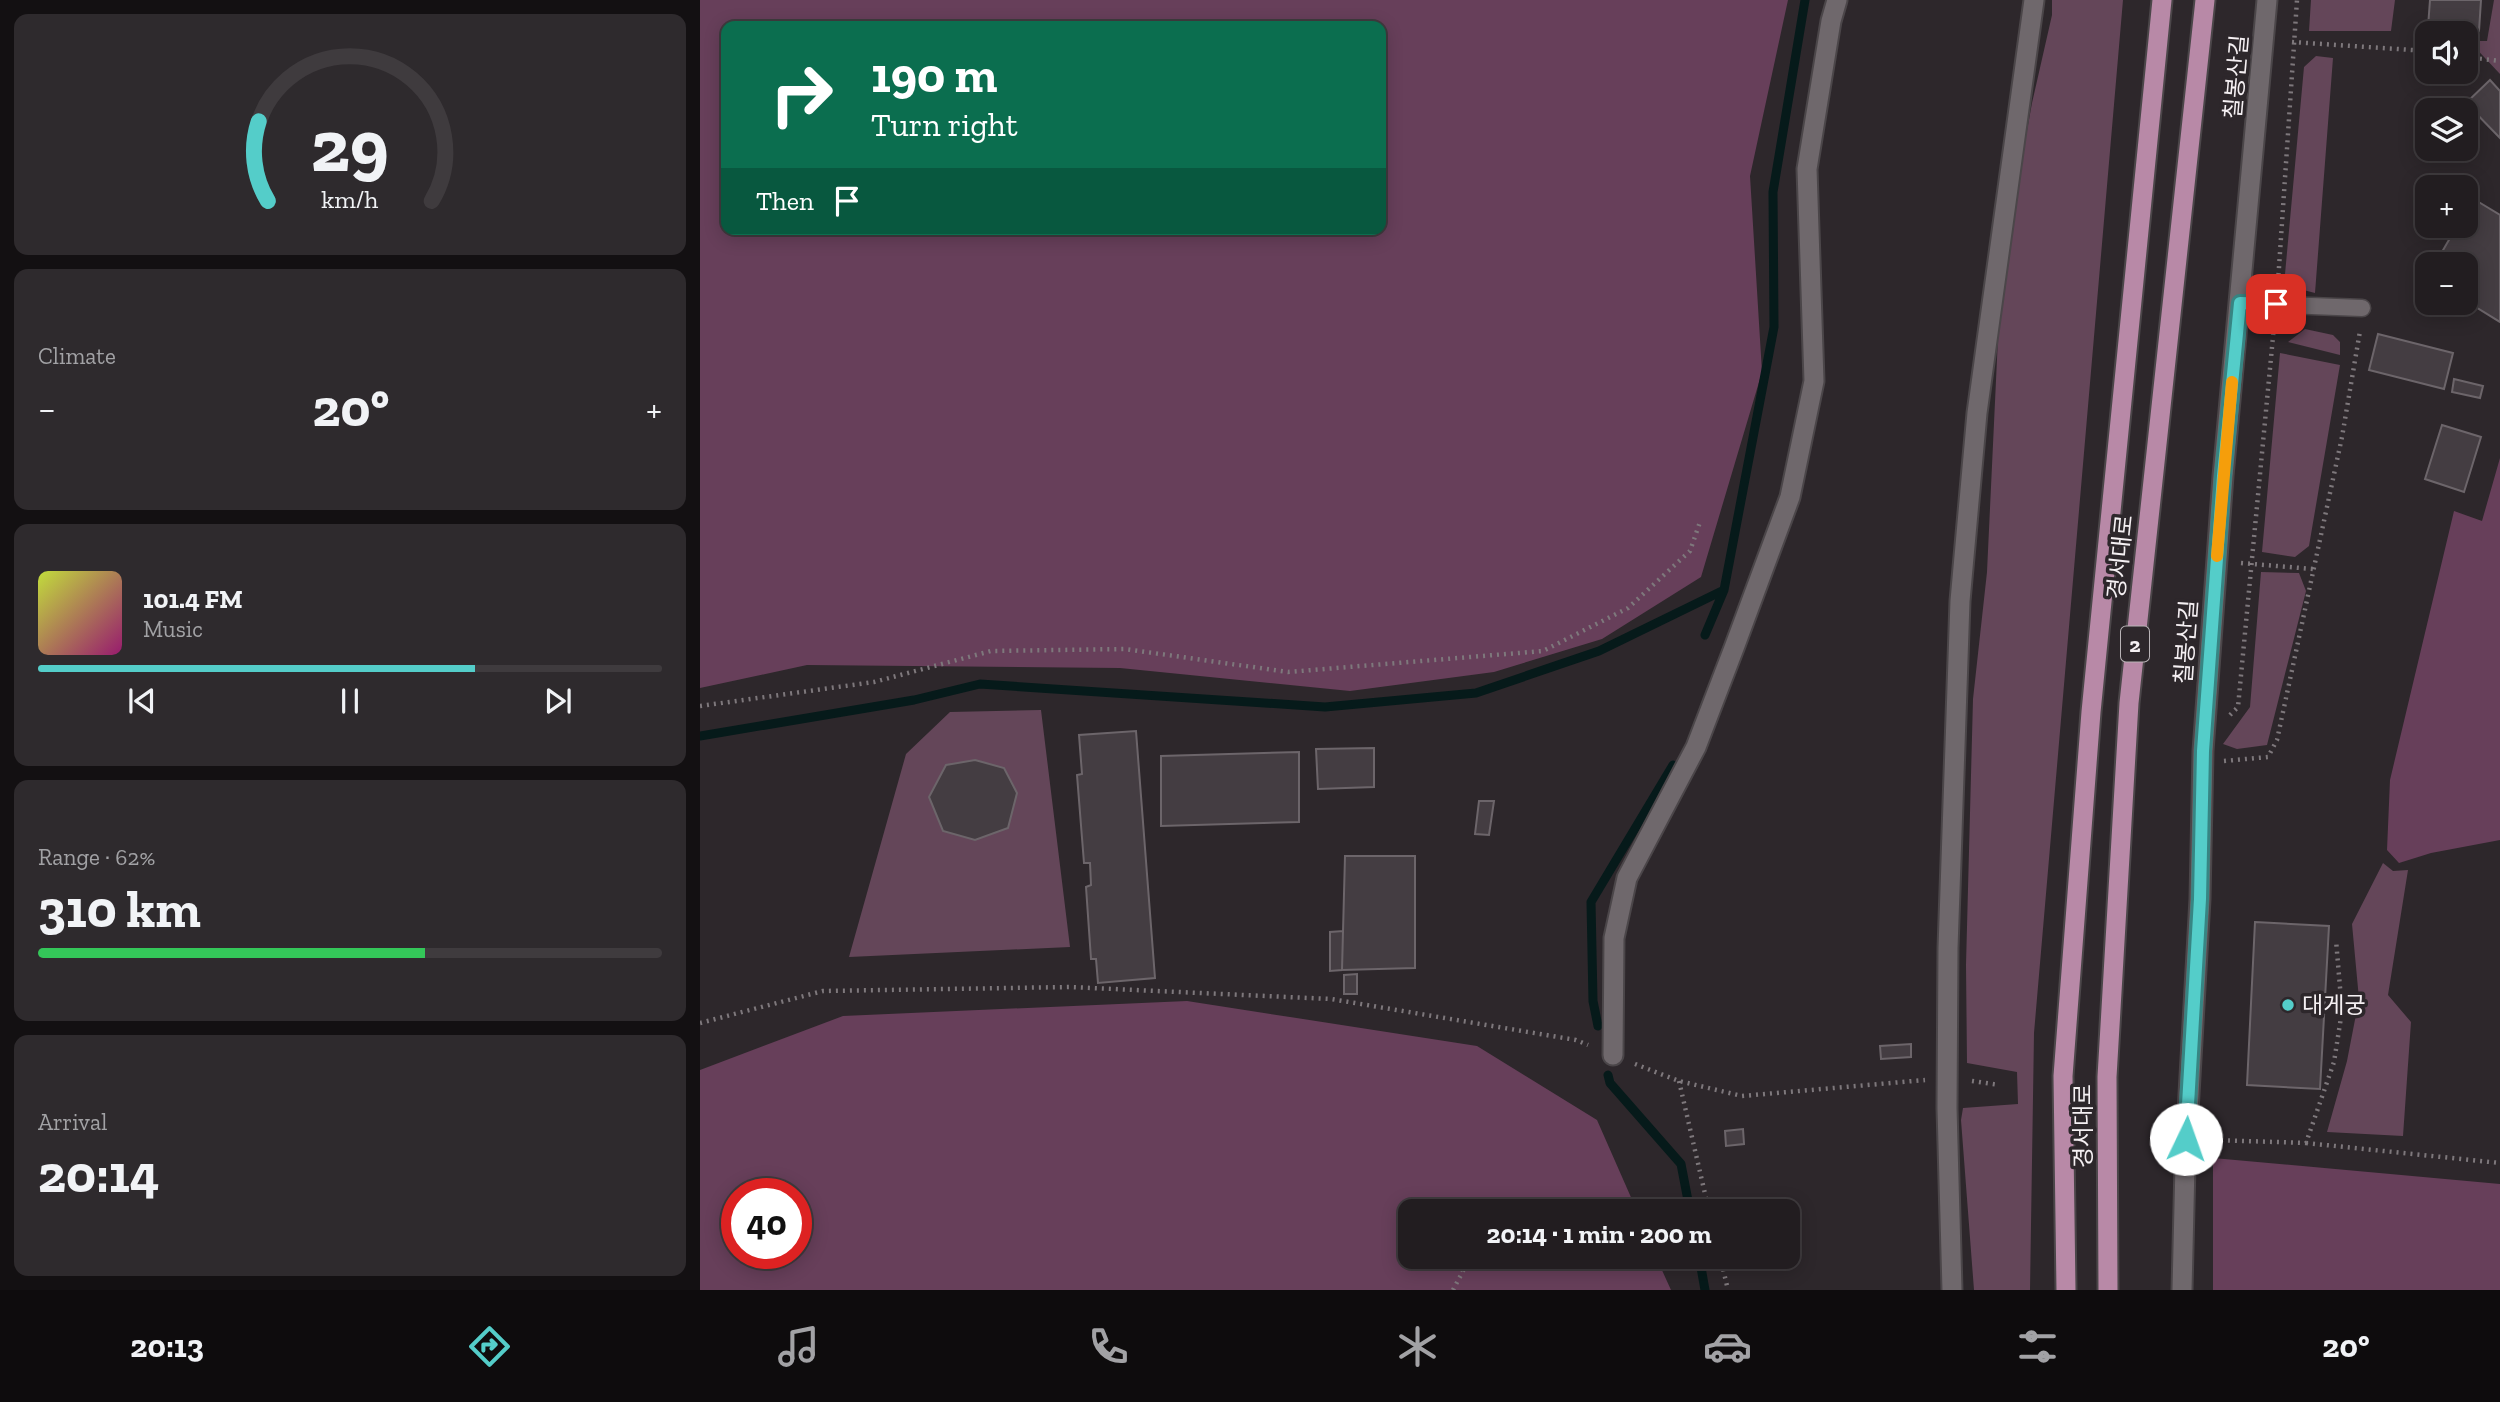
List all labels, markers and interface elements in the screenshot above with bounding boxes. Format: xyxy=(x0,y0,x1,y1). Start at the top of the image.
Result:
map controls xyxy=(2415,21,2478,315)
button: sound xyxy=(2415,21,2478,84)
street label: 칠봉산길 xyxy=(2218,34,2254,120)
text: 190 m xyxy=(871,46,997,105)
icon: right xyxy=(756,49,847,140)
button: layers xyxy=(2415,98,2478,161)
text: 29 xyxy=(311,102,389,190)
text: Turn right xyxy=(871,106,1018,144)
button: + xyxy=(2415,175,2478,238)
icon: arrive xyxy=(828,182,866,220)
text: km/h xyxy=(321,183,379,213)
text: Then xyxy=(756,185,814,217)
button: − xyxy=(2415,252,2478,315)
pin xyxy=(2246,274,2306,334)
icon: arrive xyxy=(2257,285,2295,323)
text: Climate xyxy=(38,342,116,370)
text: 20° xyxy=(313,377,389,439)
text: − xyxy=(38,386,56,432)
text: + xyxy=(646,386,662,432)
street label: 경서대로 xyxy=(2102,513,2138,601)
text: 101.4 FM xyxy=(143,583,243,615)
street label: 칠봉산길 xyxy=(2169,599,2203,685)
text: Music xyxy=(143,615,203,643)
road number: 2 xyxy=(2121,626,2149,662)
icon: previous xyxy=(123,682,161,720)
icon: pause xyxy=(331,682,369,720)
icon: next xyxy=(539,682,577,720)
text: Range · 62% xyxy=(38,843,155,871)
text: 310 km xyxy=(38,878,201,940)
place label: 대게궁 xyxy=(2302,991,2365,1019)
marker: 대게궁 xyxy=(2280,997,2296,1013)
street label: 경서대로 xyxy=(2069,1084,2097,1168)
position arrow xyxy=(2149,1102,2223,1176)
text: Arrival xyxy=(38,1108,107,1136)
text: 20:14 xyxy=(38,1143,159,1205)
speed limit sign: 40 xyxy=(721,1178,812,1269)
text: 20:14 · 1 min · 200 m xyxy=(1486,1218,1712,1250)
icon: directions xyxy=(465,1322,514,1371)
icon: music xyxy=(774,1322,823,1371)
icon: phone xyxy=(1084,1322,1133,1371)
icon: climate xyxy=(1393,1322,1442,1371)
icon: car xyxy=(1703,1322,1752,1371)
icon: filters xyxy=(2013,1322,2062,1371)
text: 20:13 xyxy=(130,1327,204,1365)
text: 20° xyxy=(2322,1327,2370,1365)

